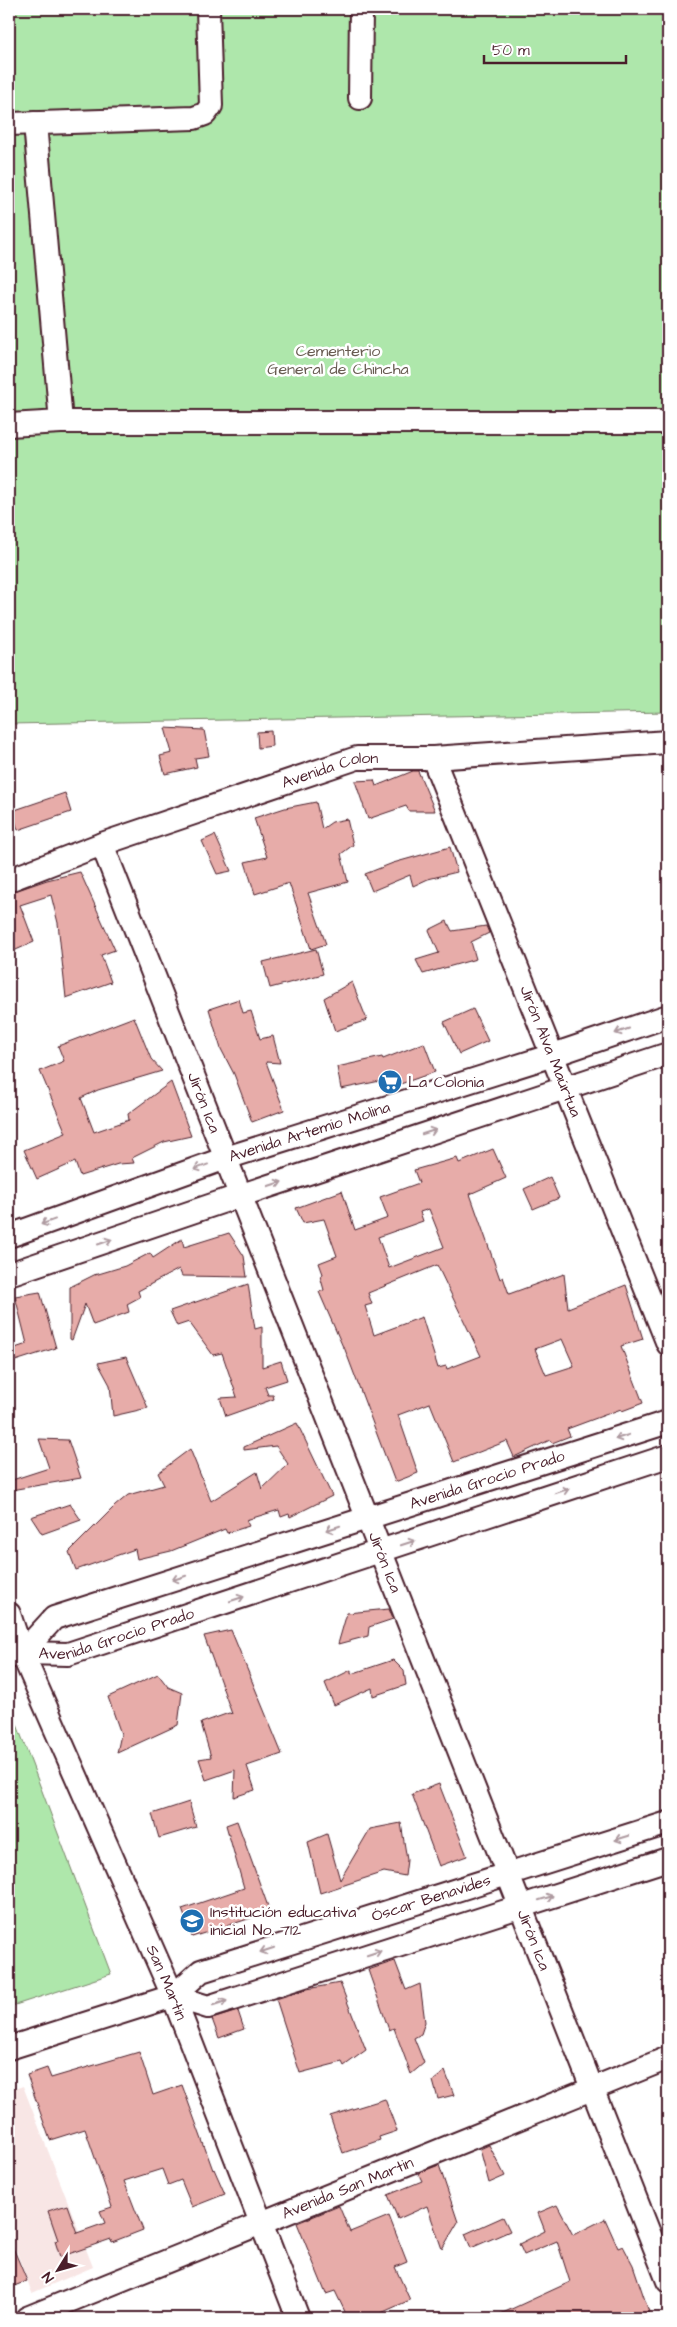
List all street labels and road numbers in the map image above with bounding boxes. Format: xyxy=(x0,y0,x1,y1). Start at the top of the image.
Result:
street label: Avenida Colon xyxy=(279,747,378,794)
street label: Jirón Alva Maúrtua xyxy=(514,982,587,1120)
street label: Jirón Ica xyxy=(182,1069,226,1136)
street label: Avenida Artemio Molina xyxy=(226,1096,393,1167)
street label: Avenida Grocio Prado xyxy=(407,1445,567,1515)
street label: Jirón Ica xyxy=(363,1529,407,1596)
street label: Avenida Grocio Prado xyxy=(38,1602,197,1665)
street label: Óscar Benavides xyxy=(369,1869,494,1927)
street label: Jirón Ica xyxy=(512,1906,556,1974)
street label: San Martin xyxy=(141,1941,192,2023)
street label: Avenida San Martin xyxy=(278,2151,417,2225)

